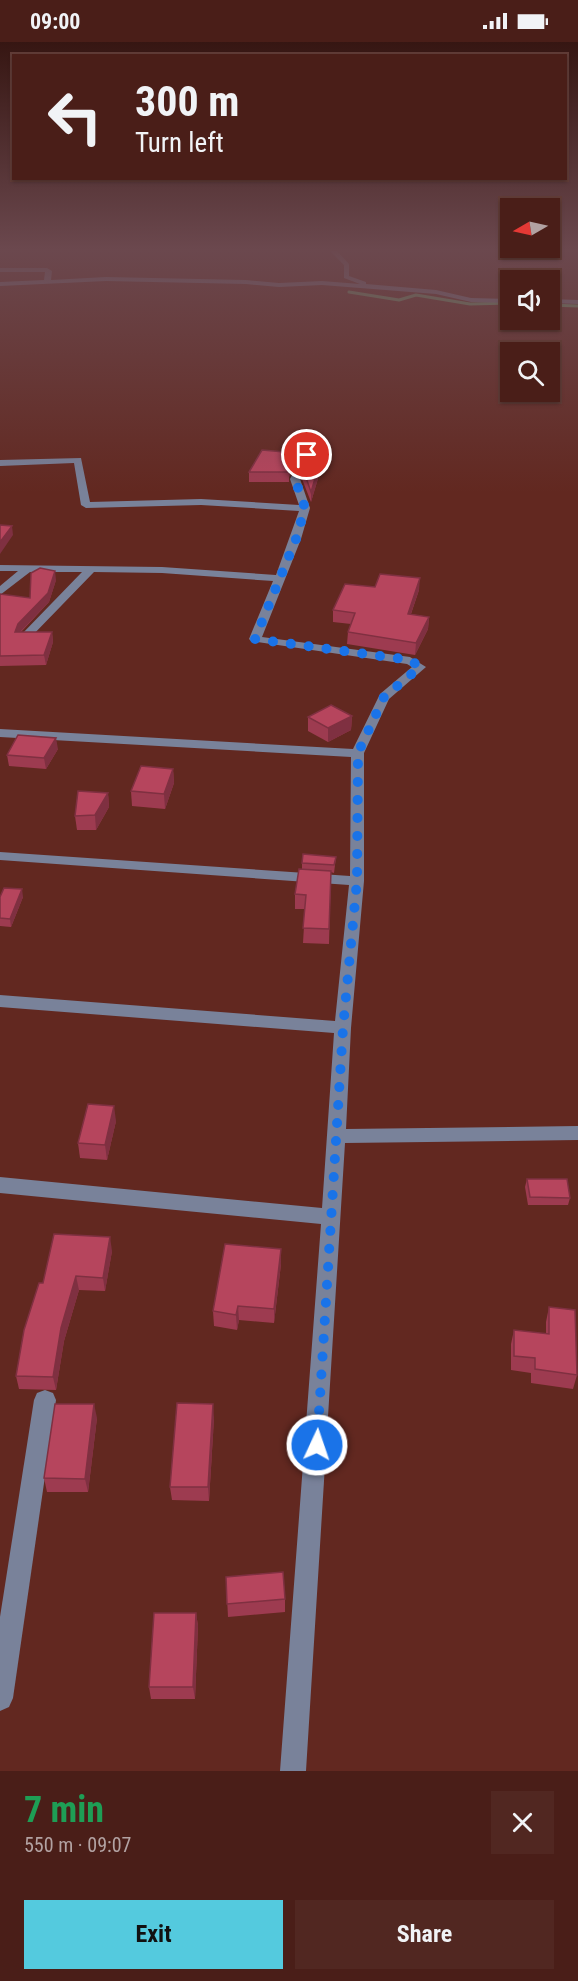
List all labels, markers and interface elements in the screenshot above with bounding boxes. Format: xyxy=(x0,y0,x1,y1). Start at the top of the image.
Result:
text: 09:00 xyxy=(30,9,81,34)
text: 300 m xyxy=(135,77,240,126)
icon: left xyxy=(36,78,114,156)
text: Turn left xyxy=(135,127,224,159)
north arrow xyxy=(500,198,560,258)
map controls xyxy=(500,198,560,402)
button: sound xyxy=(500,270,560,330)
button: search xyxy=(500,342,560,402)
pin xyxy=(281,429,332,480)
icon: arrive xyxy=(290,438,323,471)
position arrow xyxy=(285,1413,349,1477)
text: 7 min xyxy=(24,1789,104,1831)
button: close xyxy=(491,1791,554,1854)
text: 550 m · 09:07 xyxy=(24,1833,131,1857)
button: Exit xyxy=(24,1900,283,1969)
button: Share xyxy=(295,1900,554,1969)

